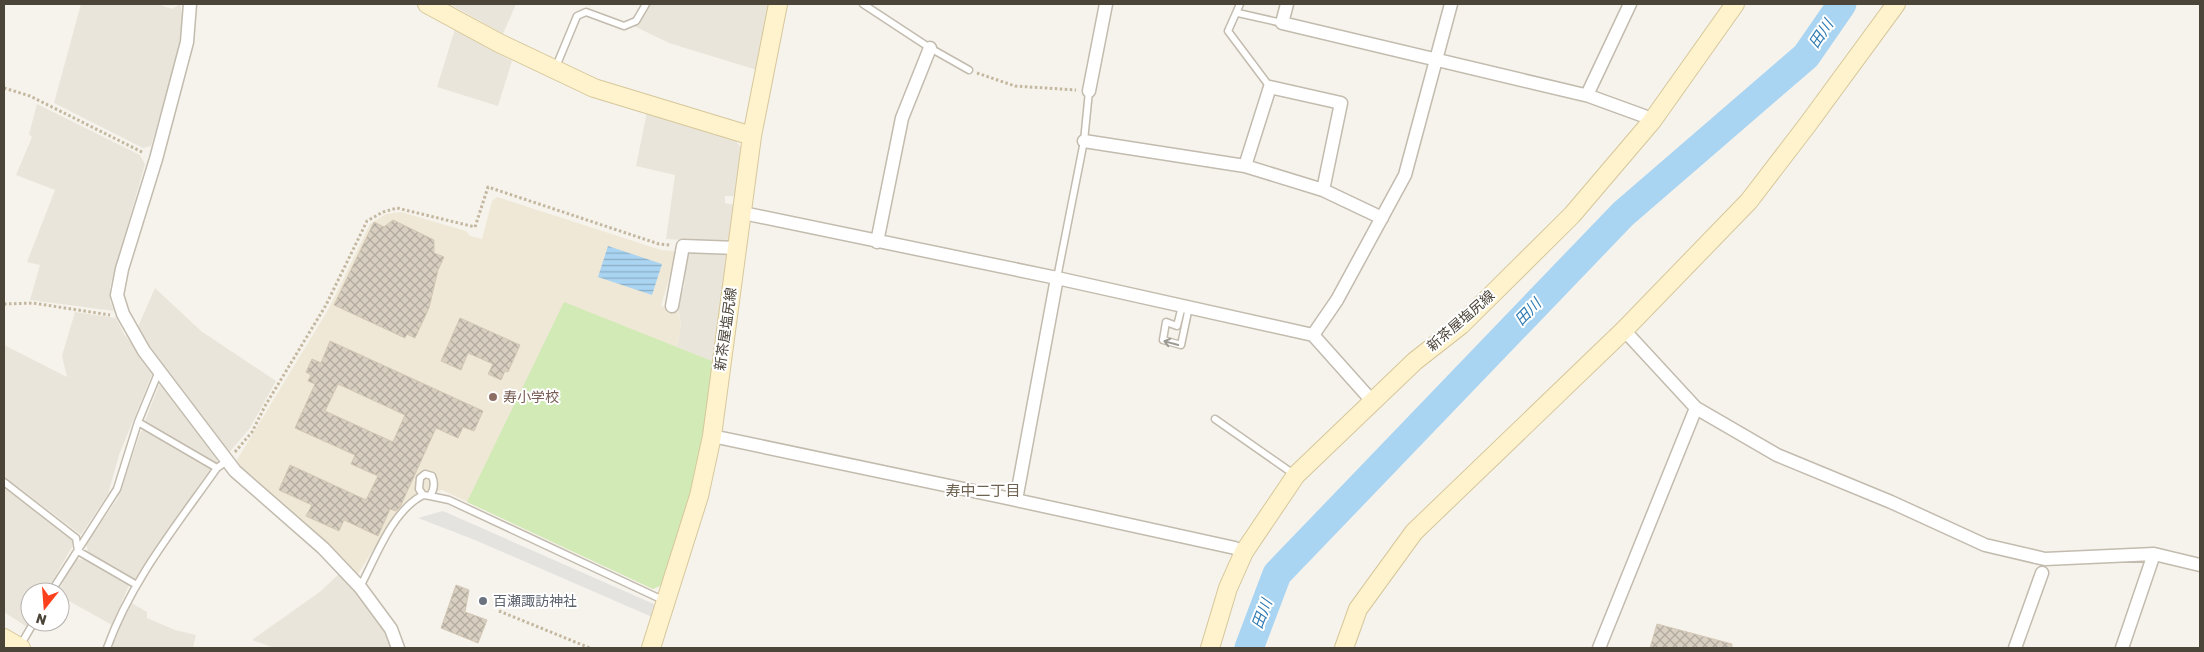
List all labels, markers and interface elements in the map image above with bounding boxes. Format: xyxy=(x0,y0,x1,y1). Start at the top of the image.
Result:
water label: 田川 xyxy=(1805,15,1838,51)
street label: 新茶屋塩尻線 xyxy=(712,286,740,372)
street label: 新茶屋塩尻線 xyxy=(1424,287,1498,355)
water label: 田川 xyxy=(1511,294,1546,329)
one-way arrow xyxy=(1164,337,1180,347)
place label: 寿小学校 xyxy=(503,389,559,406)
marker: 寿小学校 xyxy=(487,391,499,403)
district label: 寿中二丁目 xyxy=(945,482,1021,500)
north arrow xyxy=(20,582,70,632)
place label: 百瀬諏訪神社 xyxy=(493,593,577,610)
marker: 百瀬諏訪神社 xyxy=(477,595,489,607)
water label: 田川 xyxy=(1248,595,1276,631)
text: N xyxy=(34,609,49,629)

